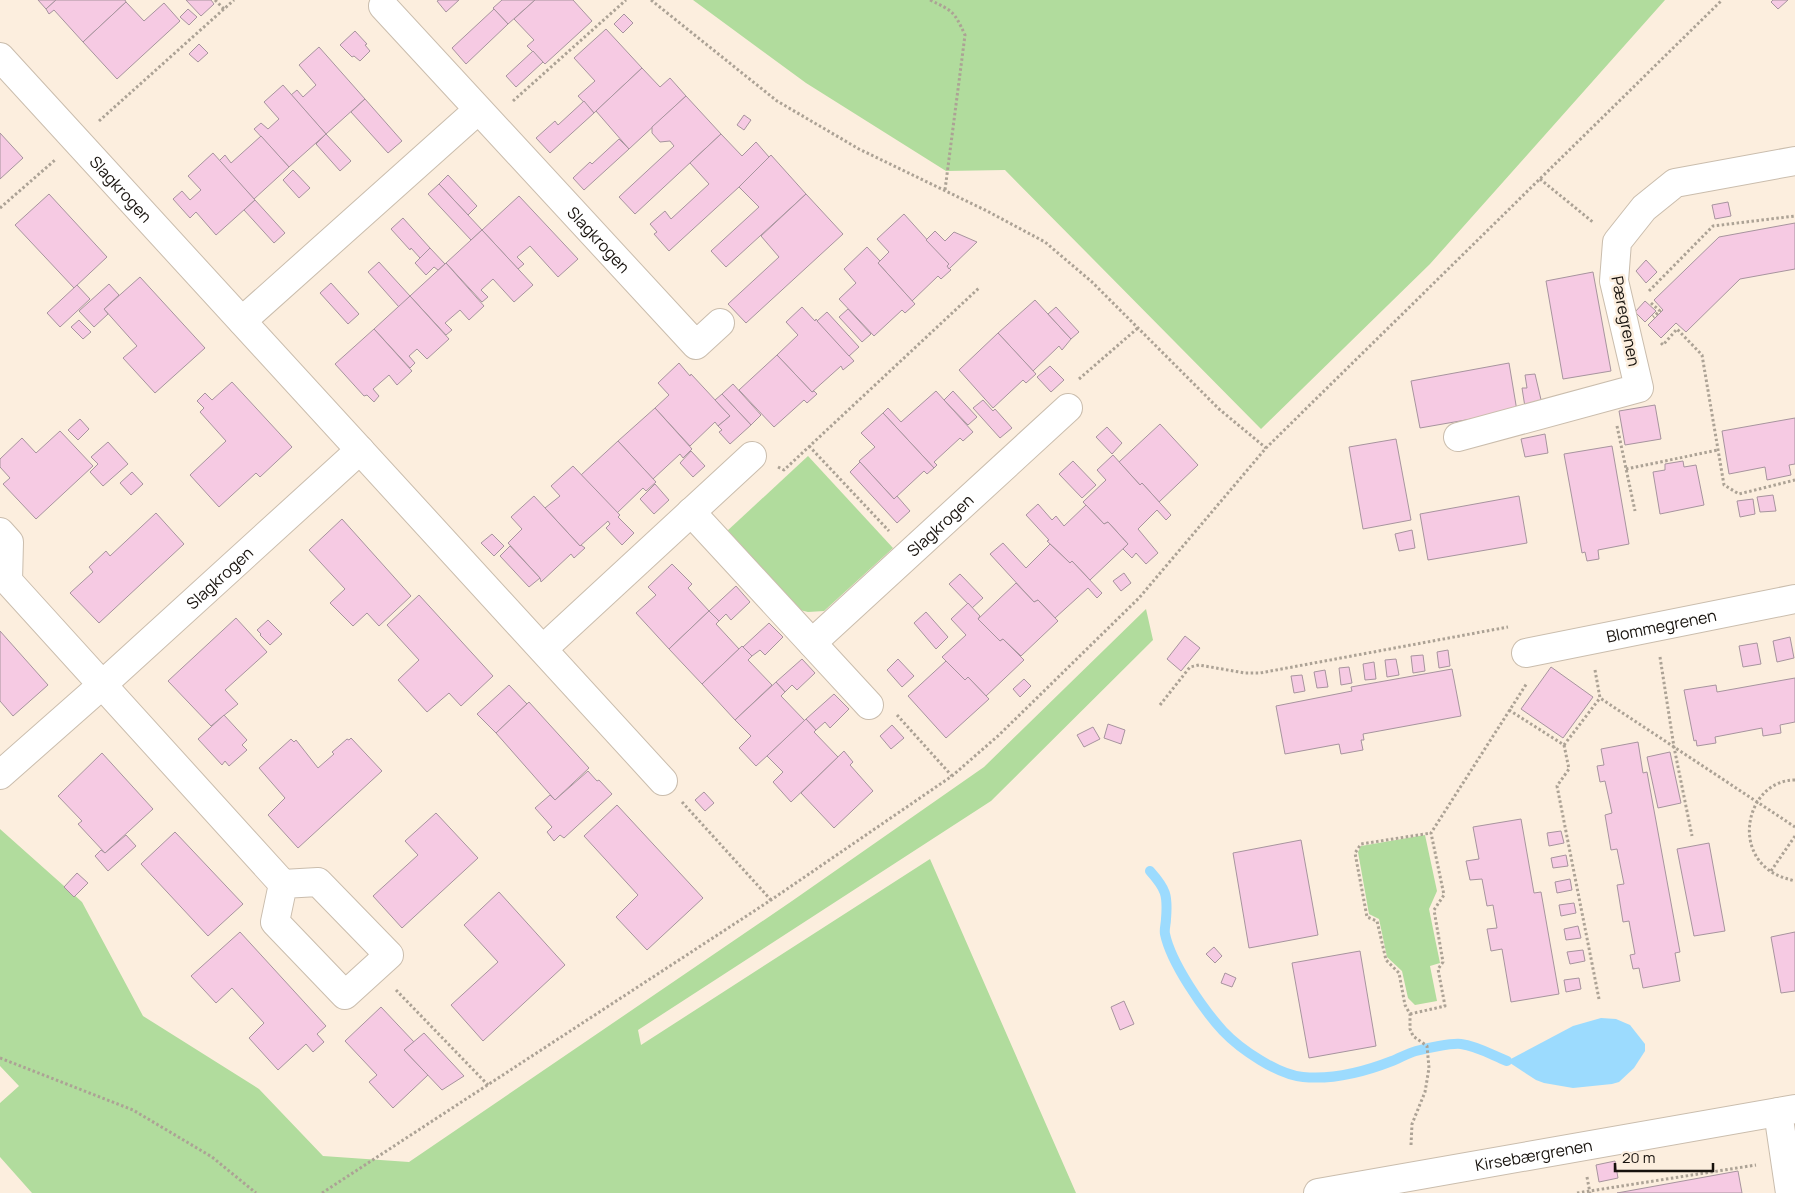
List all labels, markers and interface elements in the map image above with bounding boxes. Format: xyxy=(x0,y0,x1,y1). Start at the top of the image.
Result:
street label: Slagkrogen xyxy=(85,151,157,227)
street label: Slagkrogen xyxy=(562,202,635,278)
street label: Pæregrenen xyxy=(1606,274,1646,368)
street label: Slagkrogen xyxy=(902,489,978,562)
street label: Slagkrogen xyxy=(181,542,258,614)
street label: Blommegrenen xyxy=(1604,604,1718,648)
street label: Kirsebærgrenen xyxy=(1473,1134,1594,1176)
scale bar xyxy=(1615,1140,1712,1172)
text: 20 m xyxy=(1622,1147,1655,1168)

